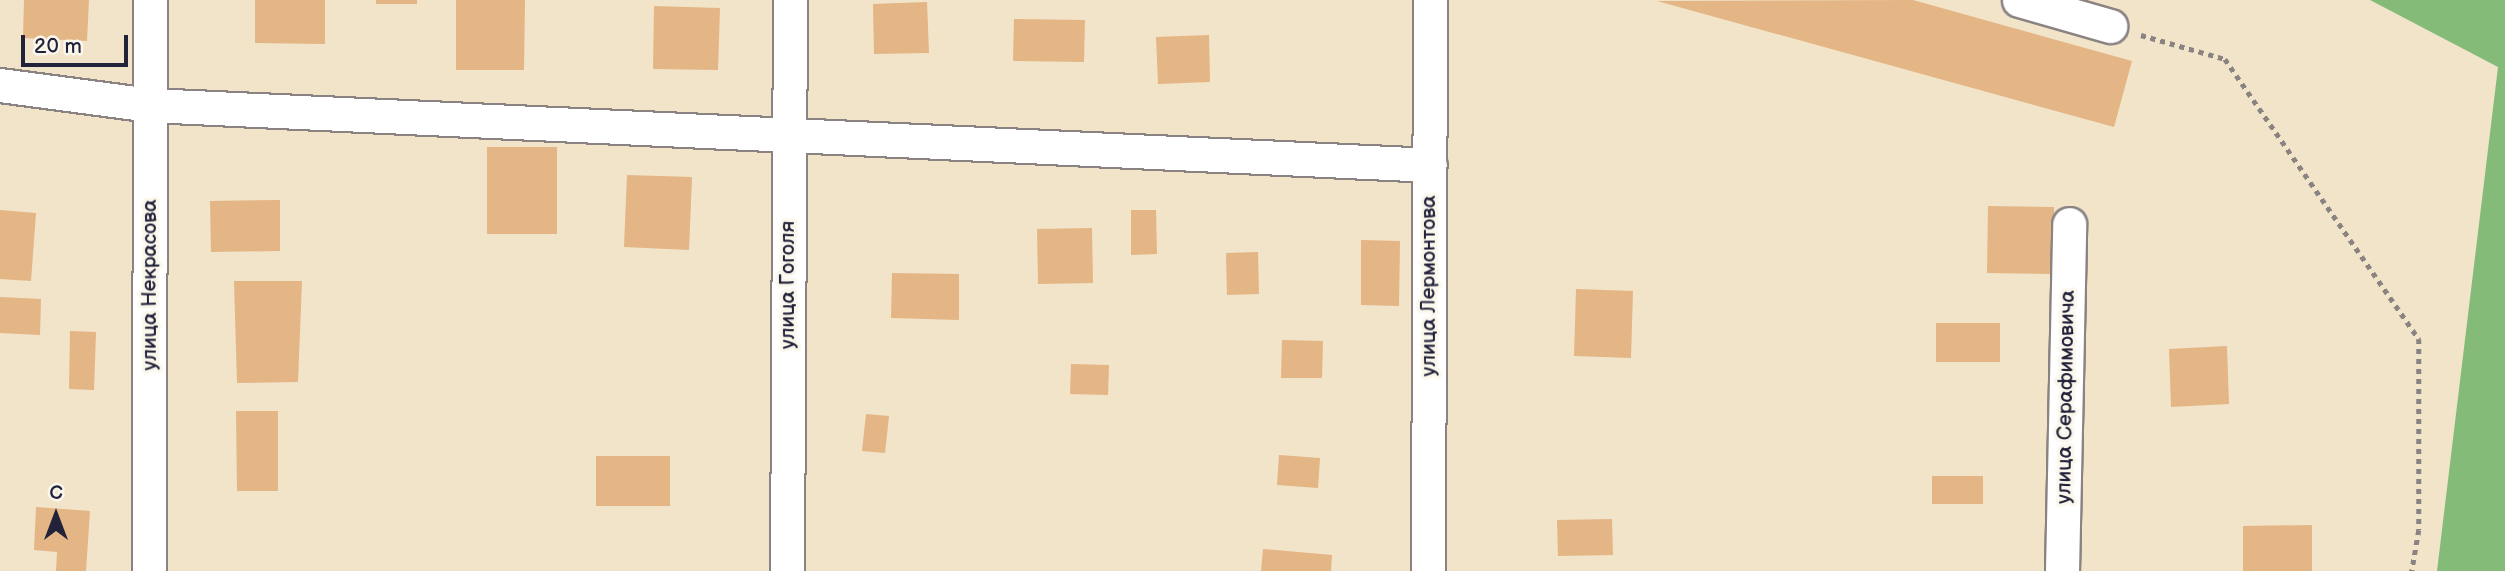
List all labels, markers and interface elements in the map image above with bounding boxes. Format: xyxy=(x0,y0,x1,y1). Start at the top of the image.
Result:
scale bar xyxy=(24,21,131,65)
text: 20 m xyxy=(34,34,82,59)
street label: улица Лермонтова xyxy=(1416,195,1442,377)
street label: улица Некрасова xyxy=(137,199,163,371)
street label: улица Гоголя xyxy=(775,221,801,349)
street label: улица Серафимовича xyxy=(2052,290,2080,504)
north arrow xyxy=(21,480,91,550)
text: С xyxy=(49,482,63,505)

